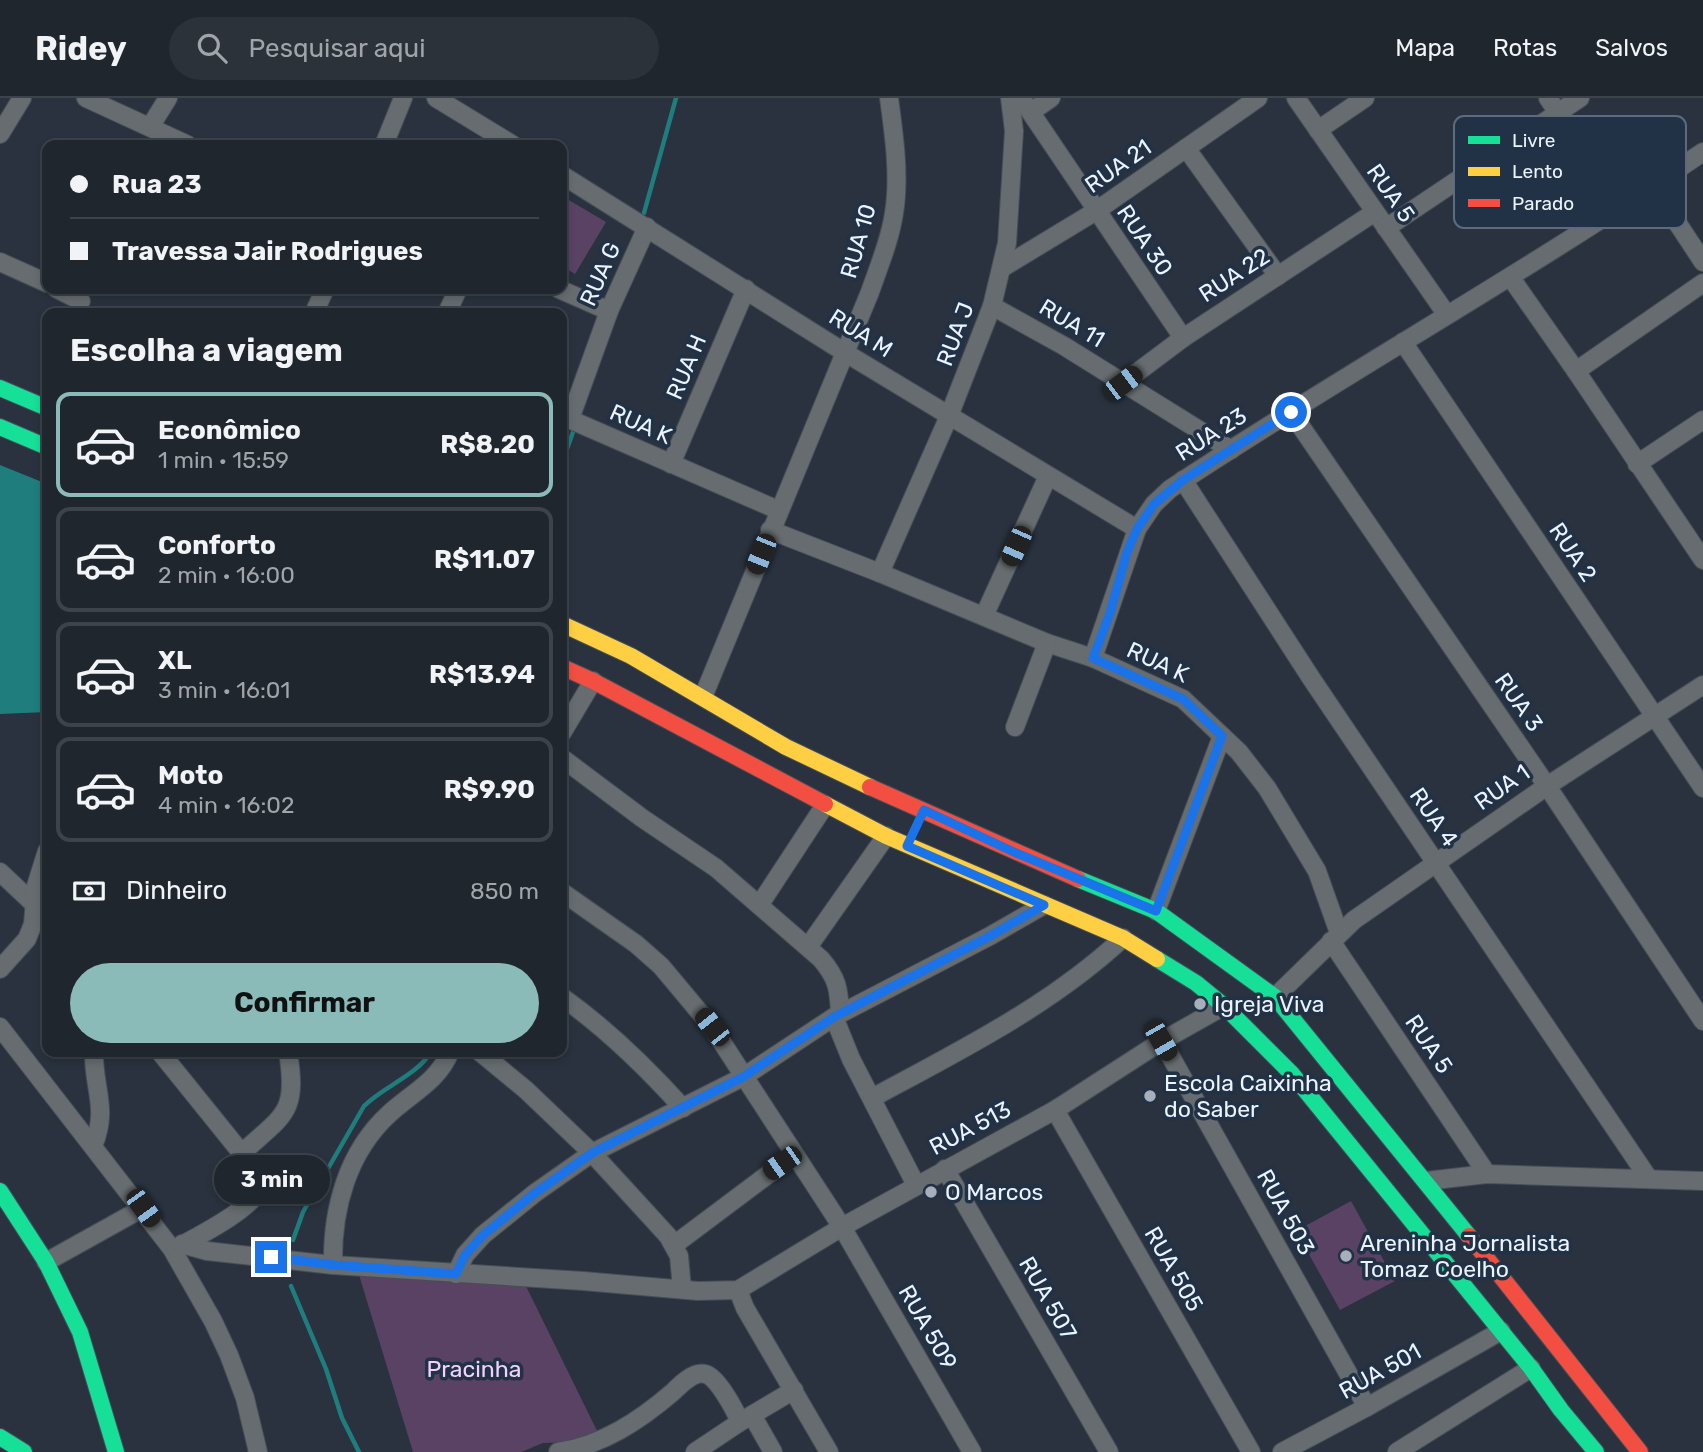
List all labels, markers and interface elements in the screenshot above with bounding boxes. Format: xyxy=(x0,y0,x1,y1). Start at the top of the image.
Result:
search box xyxy=(169,17,659,80)
text: Ridey xyxy=(35,29,127,68)
icon: search xyxy=(193,29,231,67)
text: Pesquisar aqui xyxy=(249,33,425,64)
text: Mapa xyxy=(1395,34,1455,62)
text: Rotas xyxy=(1493,34,1557,62)
text: Salvos xyxy=(1595,34,1668,62)
legend xyxy=(1454,116,1686,228)
text: Livre xyxy=(1512,129,1556,152)
street label: RUA 21 xyxy=(1079,133,1157,199)
street label: RUA 5 xyxy=(1361,158,1421,228)
text: Lento xyxy=(1512,160,1563,183)
text: Rua 23 xyxy=(112,169,202,200)
text: Parado xyxy=(1512,192,1574,215)
street label: RUA 30 xyxy=(1111,199,1179,281)
street label: RUA 10 xyxy=(834,201,882,281)
text: Travessa Jair Rodrigues xyxy=(112,236,423,267)
street label: RUA G xyxy=(574,238,626,310)
street label: RUA 22 xyxy=(1194,242,1274,308)
street label: RUA 11 xyxy=(1034,293,1110,353)
street label: RUA J xyxy=(930,298,980,370)
street label: RUA M xyxy=(824,303,898,363)
street label: RUA H xyxy=(660,330,712,404)
text: Escolha a viagem xyxy=(70,331,343,369)
car xyxy=(1100,362,1147,404)
route start xyxy=(1275,396,1307,428)
street label: RUA K xyxy=(606,398,677,450)
street label: RUA 23 xyxy=(1170,401,1252,467)
icon: car xyxy=(74,413,137,476)
text: Econômico xyxy=(158,415,301,446)
text: R$8.20 xyxy=(440,429,535,460)
text: 1 min · 15:59 xyxy=(158,446,289,474)
street label: RUA 2 xyxy=(1543,517,1603,587)
car xyxy=(998,523,1035,569)
icon: car xyxy=(74,528,137,591)
text: Conforto xyxy=(158,530,276,561)
car xyxy=(744,531,779,577)
text: R$11.07 xyxy=(434,544,535,575)
text: 2 min · 16:00 xyxy=(158,561,295,589)
street label: RUA K xyxy=(1123,636,1194,689)
icon: car xyxy=(74,643,137,706)
text: XL xyxy=(158,645,191,676)
text: R$13.94 xyxy=(429,659,535,690)
street label: RUA 3 xyxy=(1489,667,1549,737)
text: 3 min · 16:01 xyxy=(158,676,290,704)
icon: car xyxy=(74,758,137,821)
street label: RUA 1 xyxy=(1469,758,1535,816)
text: Moto xyxy=(158,760,223,791)
text: R$9.90 xyxy=(444,774,535,805)
street label: RUA 4 xyxy=(1404,782,1464,852)
text: 4 min · 16:02 xyxy=(158,791,294,819)
icon: cash xyxy=(70,872,108,910)
text: Dinheiro xyxy=(126,875,227,906)
text: 850 m xyxy=(470,877,539,905)
button: Confirmar xyxy=(70,963,539,1043)
place label: Igreja Viva xyxy=(1214,990,1325,1018)
marker: Igreja Viva xyxy=(1192,996,1208,1012)
car xyxy=(691,1004,734,1050)
street label: RUA 5 xyxy=(1399,1009,1459,1079)
car xyxy=(1142,1018,1181,1064)
place label: Escola Caixinha do Saber xyxy=(1164,1069,1332,1123)
marker: Escola Caixinha do Saber xyxy=(1142,1088,1158,1104)
street label: RUA 513 xyxy=(924,1095,1016,1161)
car xyxy=(759,1142,806,1184)
callout: 3 min xyxy=(213,1156,329,1204)
street label: RUA 503 xyxy=(1251,1164,1321,1260)
text: 3 min xyxy=(241,1165,303,1193)
place label: O Marcos xyxy=(945,1178,1043,1206)
marker: O Marcos xyxy=(923,1184,939,1200)
car xyxy=(123,1185,164,1231)
street label: RUA 505 xyxy=(1139,1222,1209,1316)
place label: Areninha Jornalista Tomaz Coelho xyxy=(1360,1229,1570,1283)
route end xyxy=(255,1241,287,1273)
marker: Areninha Jornalista Tomaz Coelho xyxy=(1338,1248,1354,1264)
street label: RUA 507 xyxy=(1013,1251,1083,1345)
street label: RUA 509 xyxy=(893,1280,963,1374)
street label: RUA 501 xyxy=(1334,1337,1426,1405)
park label: Pracinha xyxy=(427,1355,521,1383)

